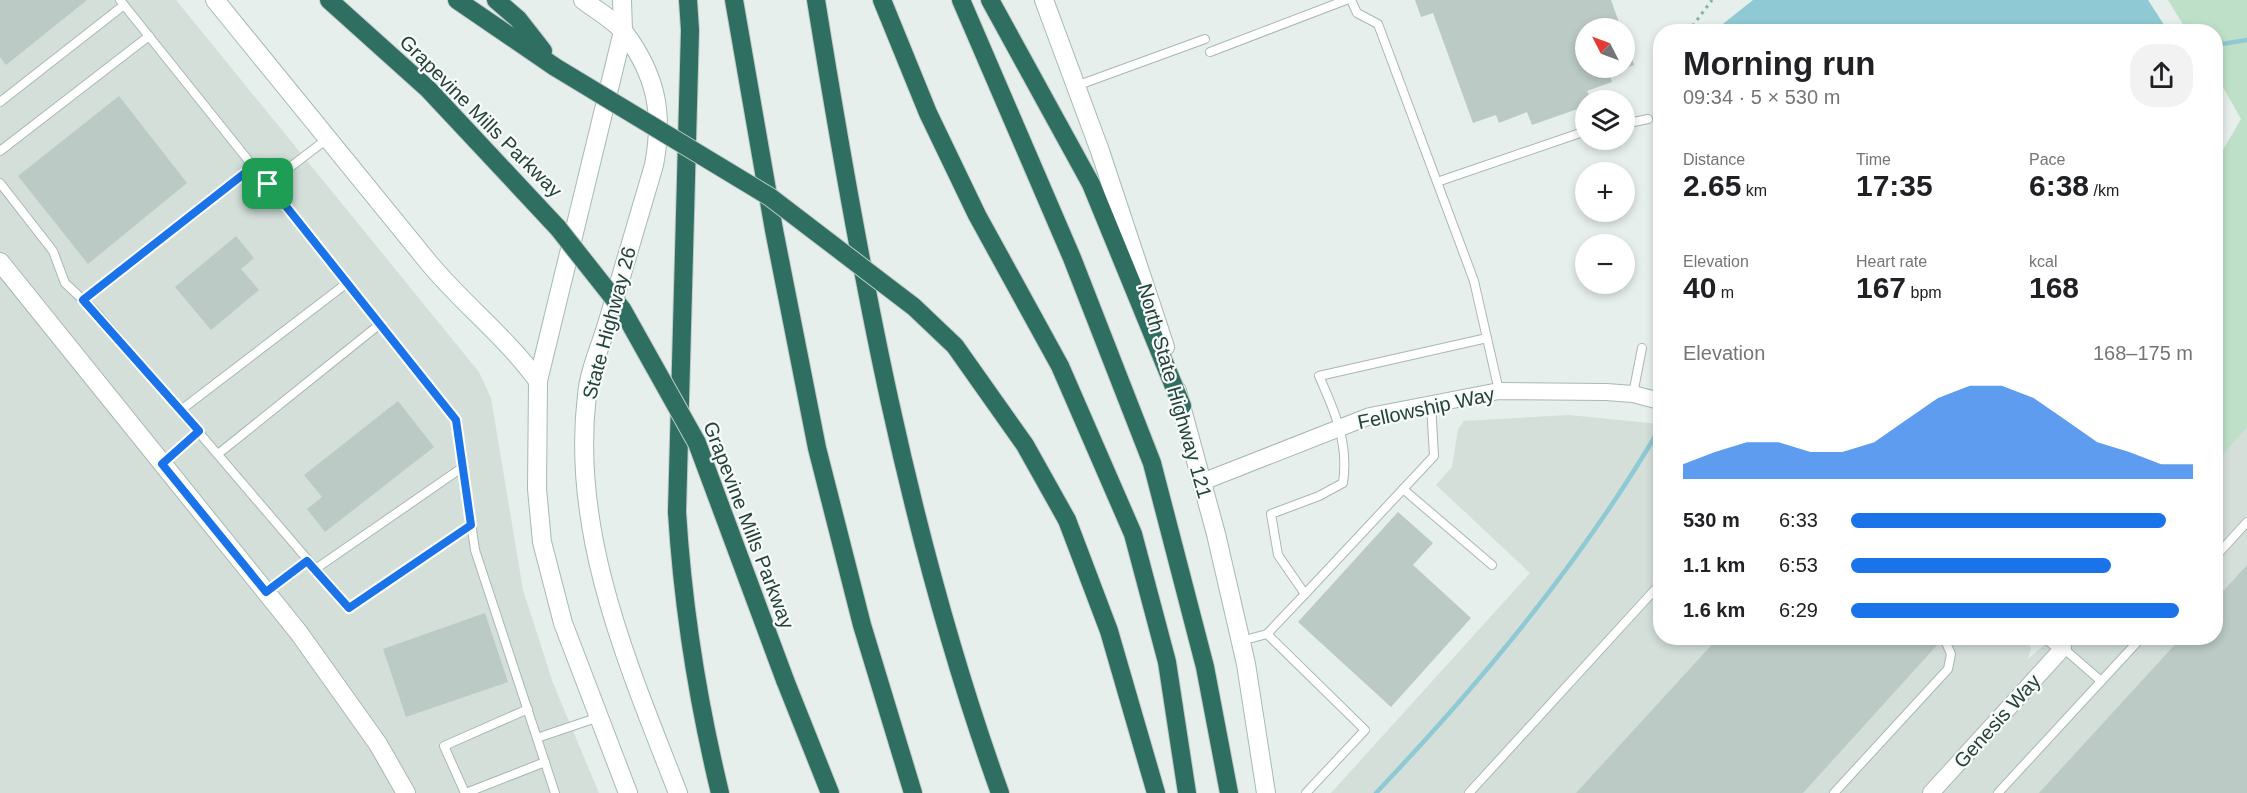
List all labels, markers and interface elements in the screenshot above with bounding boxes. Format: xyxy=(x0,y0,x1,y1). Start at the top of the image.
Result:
north arrow xyxy=(1575,18,1635,78)
map controls xyxy=(1575,18,1635,294)
street label: Grapevine Mills Parkway xyxy=(395,30,567,202)
button: share xyxy=(2130,44,2193,107)
text: Morning run xyxy=(1683,45,1875,82)
text: 09:34 · 5 × 530 m xyxy=(1683,86,1840,108)
button: layers xyxy=(1575,90,1635,150)
text: Distance xyxy=(1683,151,1745,168)
text: Time xyxy=(1856,151,1891,168)
text: Pace xyxy=(2029,151,2065,168)
pin xyxy=(242,158,293,209)
button: + xyxy=(1575,162,1635,222)
icon: arrive xyxy=(251,167,284,200)
text: 2.65 xyxy=(1683,169,1741,202)
text: 17:35 xyxy=(1856,169,1933,202)
text: 6:38 xyxy=(2029,169,2089,202)
text: km xyxy=(1741,182,1767,199)
text: /km xyxy=(2089,182,2119,199)
button: − xyxy=(1575,234,1635,294)
street label: State Highway 26 xyxy=(578,244,640,402)
text: Elevation xyxy=(1683,253,1749,270)
text: Heart rate xyxy=(1856,253,1927,270)
text: kcal xyxy=(2029,253,2057,270)
text: 40 xyxy=(1683,271,1716,304)
text: 167 xyxy=(1856,271,1906,304)
text: 168 xyxy=(2029,271,2079,304)
street label: North State Highway 121 xyxy=(1134,281,1216,501)
text: m xyxy=(1716,284,1734,301)
text: bpm xyxy=(1906,284,1942,301)
text: Elevation xyxy=(1683,342,1765,364)
text: 168–175 m xyxy=(2093,342,2193,364)
street label: Fellowship Way xyxy=(1356,383,1496,433)
street label: Grapevine Mills Parkway xyxy=(699,418,799,632)
text: 530 m xyxy=(1683,509,1740,531)
text: 6:33 xyxy=(1779,509,1818,531)
text: 1.1 km xyxy=(1683,554,1745,576)
text: 6:53 xyxy=(1779,554,1818,576)
text: 1.6 km xyxy=(1683,599,1745,621)
text: 6:29 xyxy=(1779,599,1818,621)
street label: Genesis Way xyxy=(1949,670,2045,772)

